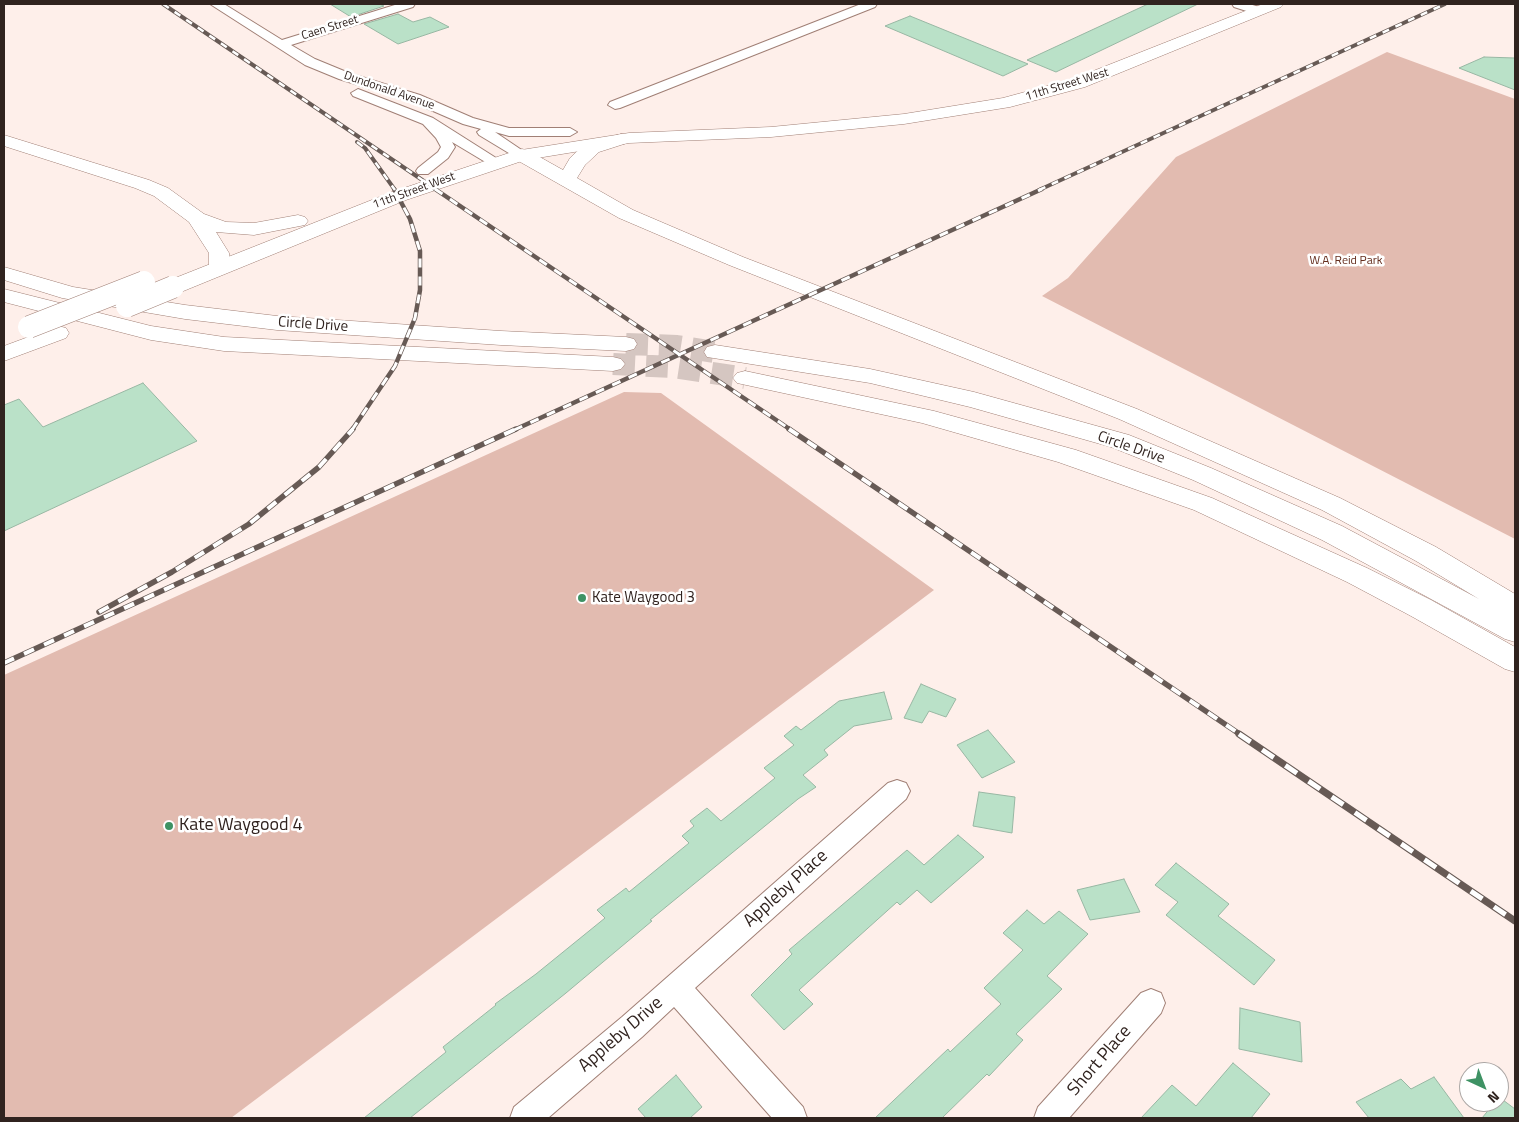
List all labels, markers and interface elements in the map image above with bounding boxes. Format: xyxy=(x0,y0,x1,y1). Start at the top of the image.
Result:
street label: Caen Street xyxy=(300,13,360,43)
street label: 11th Street West xyxy=(1024,65,1110,105)
street label: Dundonald Avenue xyxy=(342,69,436,113)
street label: 11th Street West xyxy=(371,169,457,213)
park label: W.A. Reid Park xyxy=(1309,254,1383,268)
street label: Circle Drive xyxy=(277,314,349,336)
street label: Circle Drive xyxy=(1095,428,1167,468)
place label: Kate Waygood 3 xyxy=(592,589,695,607)
marker: Kate Waygood 3 xyxy=(576,592,588,604)
place label: Kate Waygood 4 xyxy=(179,815,303,837)
marker: Kate Waygood 4 xyxy=(163,820,175,832)
street label: Appleby Place xyxy=(740,846,832,932)
street label: Appleby Drive xyxy=(575,993,667,1077)
street label: Short Place xyxy=(1064,1021,1136,1101)
north arrow xyxy=(1459,1062,1509,1112)
text: N xyxy=(1483,1087,1505,1109)

